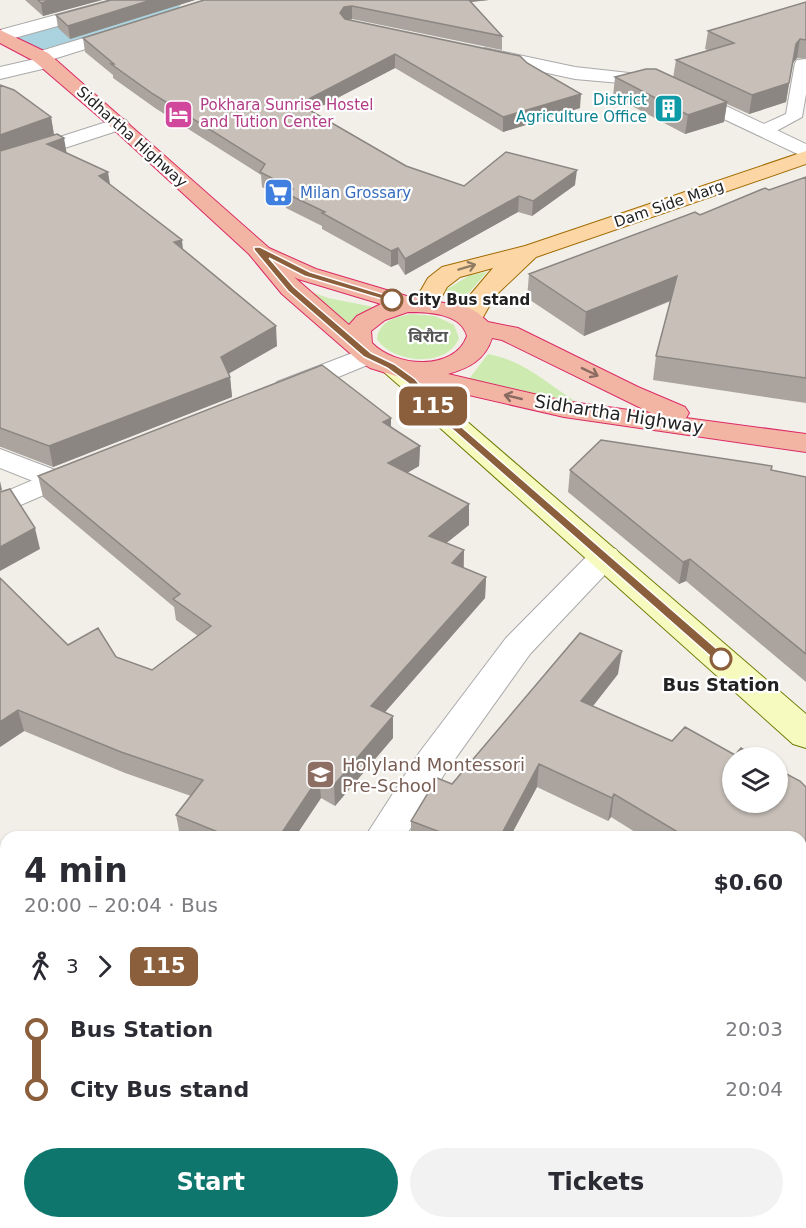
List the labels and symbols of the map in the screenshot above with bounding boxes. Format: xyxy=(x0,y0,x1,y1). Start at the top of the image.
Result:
street label: Sidhartha Highway xyxy=(73,83,191,191)
place label: District Agriculture Office xyxy=(516,91,647,126)
building icon: District Agriculture Office xyxy=(652,93,684,125)
place label: Pokhara Sunrise Hostel and Tution Center xyxy=(200,96,373,131)
hotel icon: Pokhara Sunrise Hostel and Tution Center xyxy=(163,98,195,130)
supermarket icon: Milan Grossary xyxy=(263,177,295,209)
street label: Dam Side Marg xyxy=(612,177,726,231)
place label: Milan Grossary xyxy=(300,184,411,202)
one-way arrow xyxy=(457,261,476,272)
marker: City Bus stand xyxy=(381,289,403,311)
place label: City Bus stand xyxy=(408,291,530,309)
district label: बिरौटा xyxy=(408,327,448,346)
one-way arrow xyxy=(580,367,598,379)
line badge: 115 xyxy=(398,386,468,426)
one-way arrow xyxy=(503,390,522,402)
street label: Sidhartha Highway xyxy=(533,390,705,438)
marker: Bus Station xyxy=(710,648,732,670)
place label: Bus Station xyxy=(662,674,780,695)
place label: Holyland Montessori Pre-School xyxy=(342,754,525,796)
school or university icon: Holyland Montessori Pre-School xyxy=(305,758,337,790)

